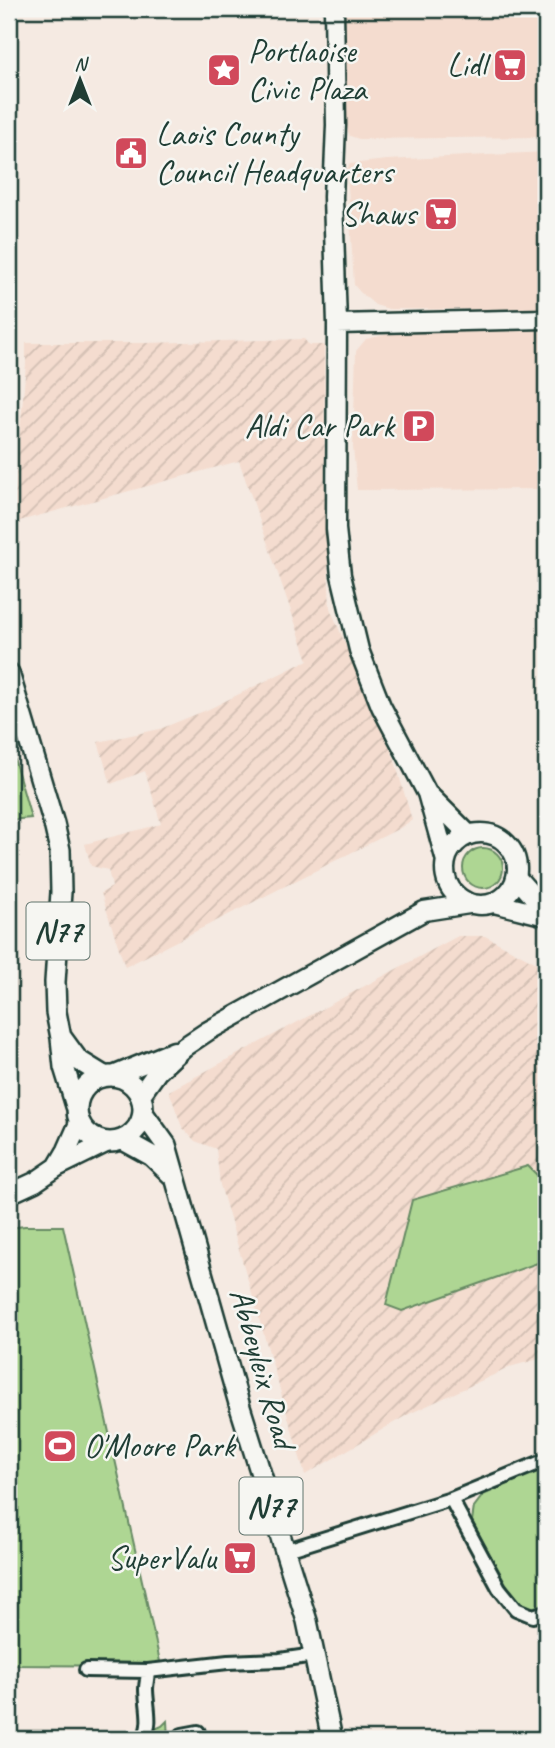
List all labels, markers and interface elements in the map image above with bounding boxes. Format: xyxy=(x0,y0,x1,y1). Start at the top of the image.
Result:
place label: Portlaoise Civic Plaza xyxy=(248,30,369,110)
place label: Lidl xyxy=(447,44,491,86)
north arrow xyxy=(46,46,116,116)
supermarket icon: Lidl xyxy=(491,46,529,84)
place icon: Portlaoise Civic Plaza xyxy=(205,51,243,89)
text: N xyxy=(74,52,89,76)
place label: Laois County Council Headquarters xyxy=(156,113,396,193)
public building icon: Laois County Council Headquarters xyxy=(112,134,150,172)
place label: Shaws xyxy=(341,193,419,235)
supermarket icon: Shaws xyxy=(422,195,460,233)
place label: Aldi Car Park xyxy=(245,405,396,447)
parking icon: Aldi Car Park xyxy=(400,407,438,445)
road number: N77 xyxy=(27,902,90,960)
street label: Abbeyleix Road xyxy=(220,1283,307,1458)
place label: O'Moore Park xyxy=(84,1425,236,1467)
sports icon: O'Moore Park xyxy=(41,1427,79,1465)
road number: N77 xyxy=(240,1478,302,1534)
place label: SuperValu xyxy=(107,1537,218,1579)
supermarket icon: SuperValu xyxy=(221,1539,259,1577)

